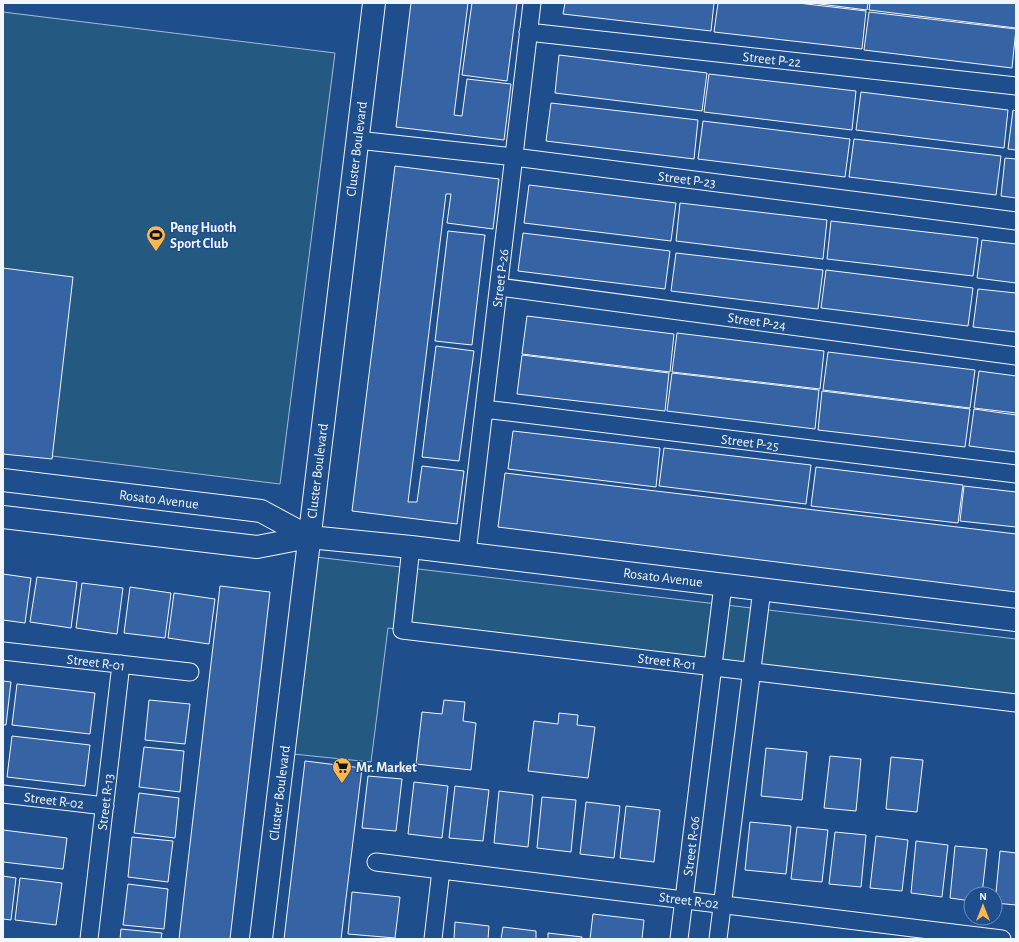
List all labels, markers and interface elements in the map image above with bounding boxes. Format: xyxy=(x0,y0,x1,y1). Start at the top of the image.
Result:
street label: Street P-22 xyxy=(742,50,802,70)
street label: Cluster Boulevard xyxy=(344,101,370,197)
street label: Street P-23 xyxy=(657,170,717,191)
place label: Peng Huoth Sport Club xyxy=(170,221,236,251)
sports icon: Peng Huoth Sport Club xyxy=(145,224,167,252)
street label: Street P-26 xyxy=(490,248,512,308)
street label: Street P-24 xyxy=(727,311,787,333)
street label: Cluster Boulevard xyxy=(305,423,331,519)
street label: Street P-25 xyxy=(720,433,780,453)
street label: Rosato Avenue xyxy=(118,488,199,512)
street label: Rosato Avenue xyxy=(622,566,703,590)
street label: Street R-01 xyxy=(637,651,697,673)
street label: Street R-01 xyxy=(66,652,126,674)
street label: Cluster Boulevard xyxy=(267,745,293,841)
supermarket icon: Mr. Market xyxy=(331,756,353,784)
place label: Mr. Market xyxy=(356,761,417,775)
street label: Street R-13 xyxy=(96,773,116,831)
street label: Street R-02 xyxy=(23,790,85,812)
street label: Street R-06 xyxy=(681,815,703,877)
north arrow xyxy=(963,886,1003,926)
street label: Street R-02 xyxy=(658,890,720,912)
text: N xyxy=(979,891,987,902)

